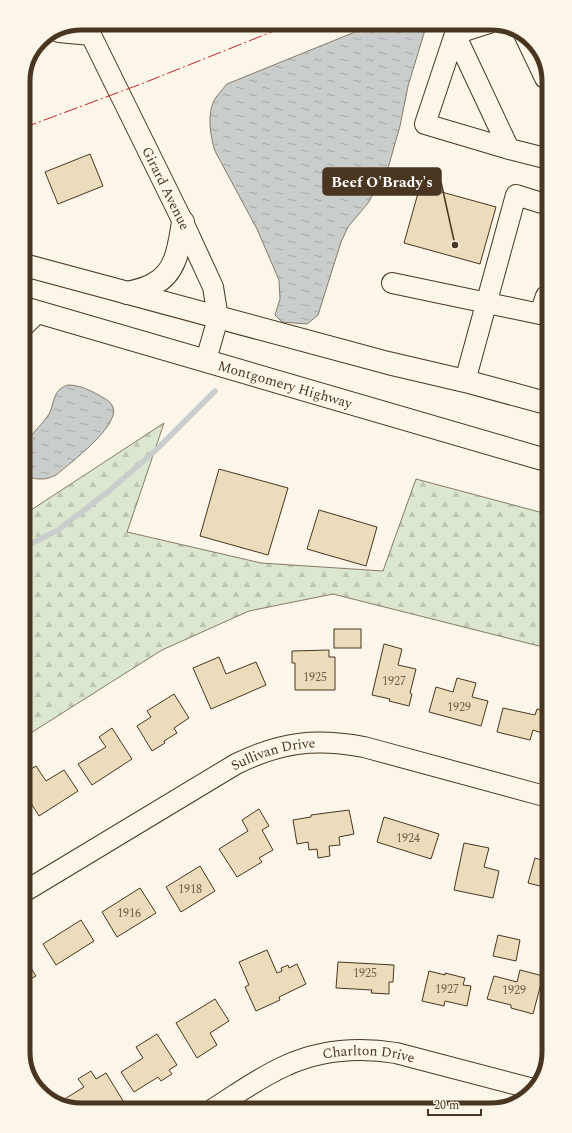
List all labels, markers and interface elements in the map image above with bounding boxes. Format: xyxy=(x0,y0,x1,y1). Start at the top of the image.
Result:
street label: Girard Avenue xyxy=(137,143,196,234)
callout: Beef O'Brady's xyxy=(323,168,441,195)
text: Beef O'Brady's xyxy=(331,171,433,194)
street label: Montgomery Highway xyxy=(215,355,356,414)
house number: 1925 xyxy=(303,668,327,687)
house number: 1927 xyxy=(382,672,406,691)
house number: 1929 xyxy=(447,698,471,717)
street label: Sullivan Drive xyxy=(226,732,316,775)
house number: 1924 xyxy=(396,829,420,848)
house number: 1918 xyxy=(178,880,202,899)
house number: 1916 xyxy=(117,904,141,923)
house number: 1925 xyxy=(353,964,377,983)
house number: 1927 xyxy=(435,980,459,999)
house number: 1929 xyxy=(502,981,526,1000)
street label: Charlton Drive xyxy=(321,1040,418,1068)
scale bar xyxy=(428,1091,481,1117)
text: 20 m xyxy=(434,1096,459,1115)

